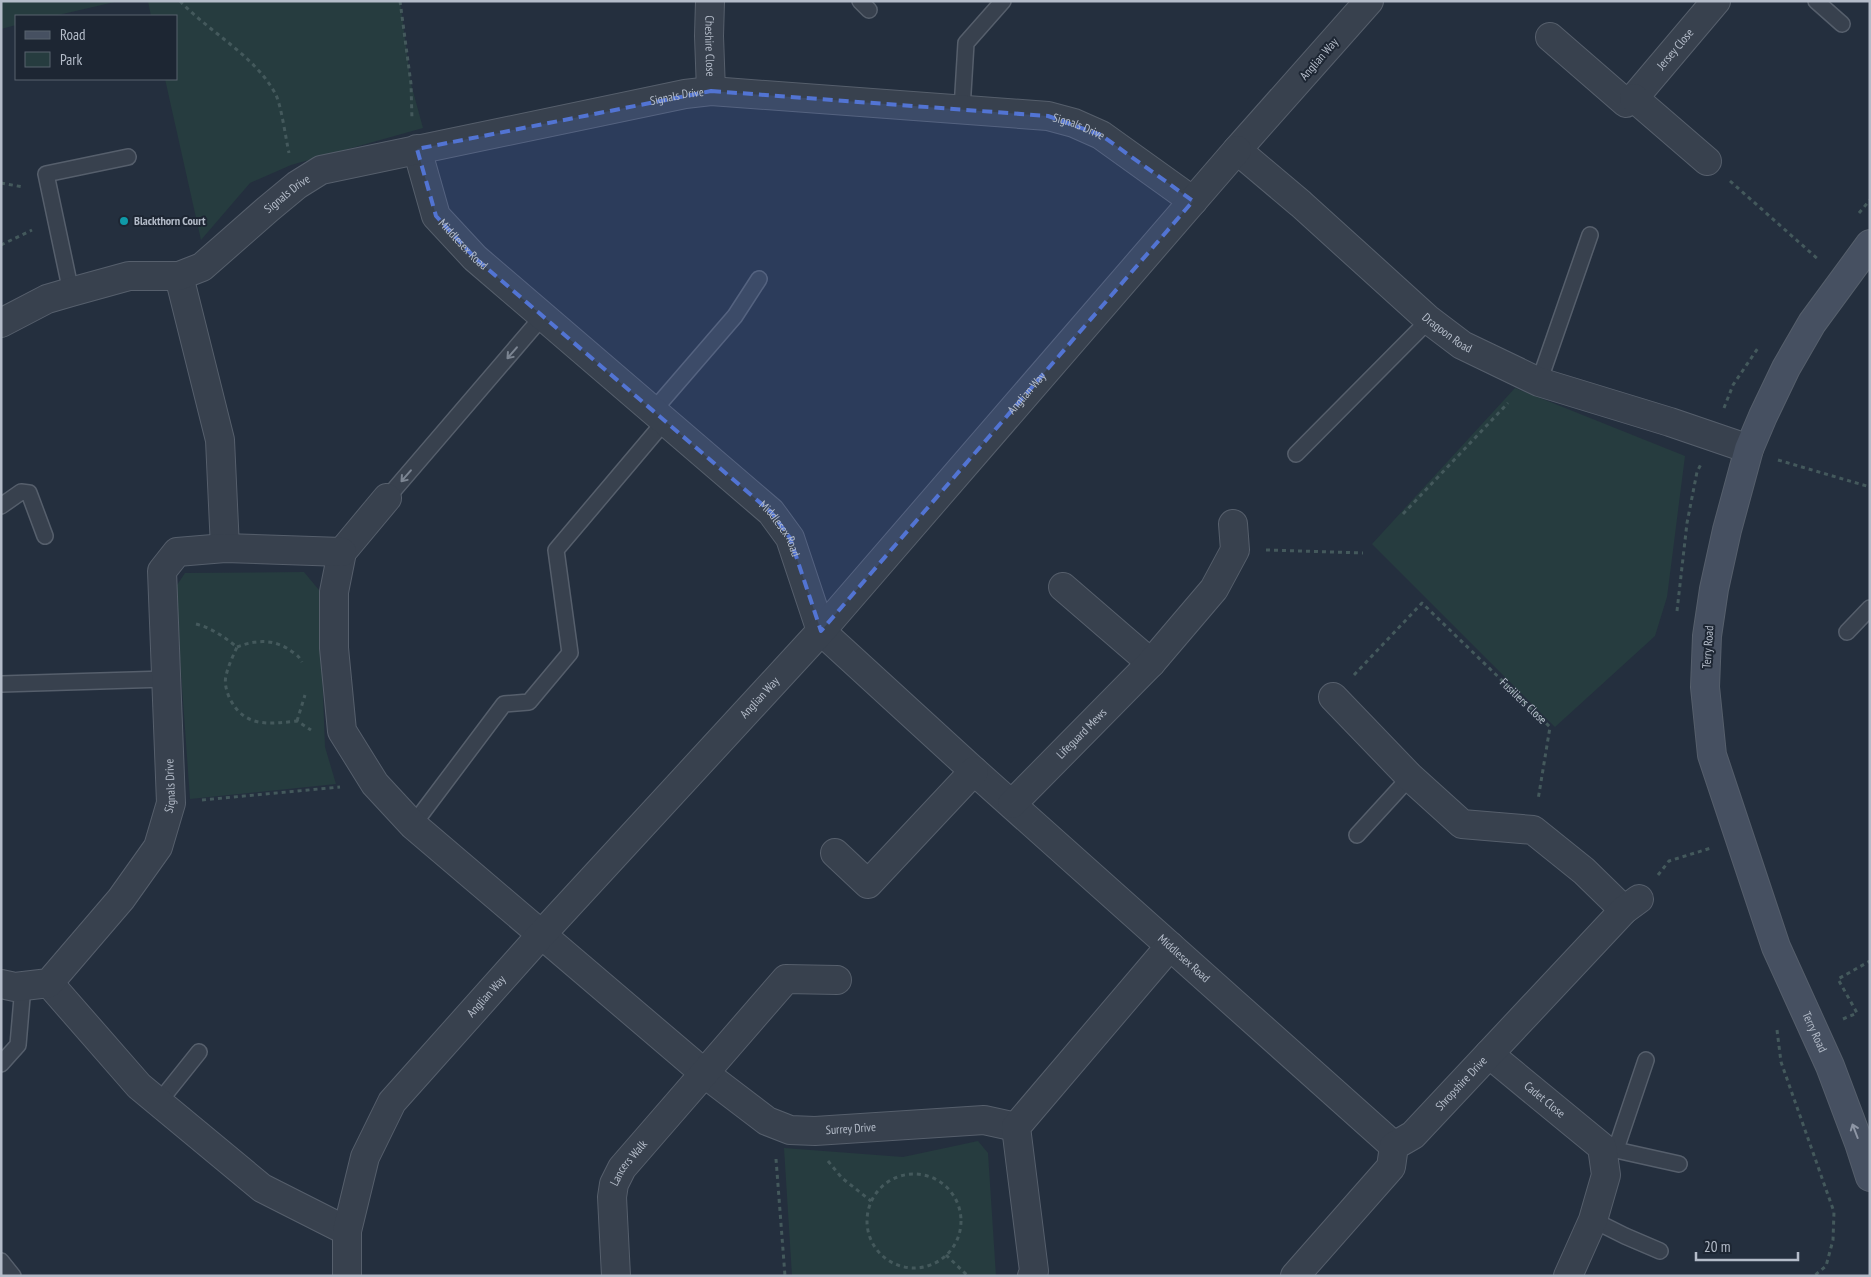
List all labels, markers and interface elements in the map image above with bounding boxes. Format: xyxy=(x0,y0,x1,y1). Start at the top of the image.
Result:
legend xyxy=(15,15,178,80)
street label: Cheshire Close xyxy=(702,15,718,77)
text: Road xyxy=(60,25,86,44)
street label: Jersey Close xyxy=(1653,25,1697,73)
street label: Anglian Way xyxy=(1296,34,1341,83)
text: Park xyxy=(60,50,82,69)
street label: Signals Drive xyxy=(649,84,704,108)
street label: Signals Drive xyxy=(1051,110,1108,143)
street label: Signals Drive xyxy=(261,171,313,216)
place label: Blackthorn Court xyxy=(134,213,206,228)
marker: Blackthorn Court xyxy=(118,215,130,227)
street label: Middlesex Road xyxy=(436,216,491,273)
street label: Dragoon Road xyxy=(1419,310,1475,356)
one-way arrow xyxy=(506,346,517,359)
street label: Anglian Way xyxy=(1004,368,1049,417)
one-way arrow xyxy=(400,470,411,483)
street label: Middlesex Road xyxy=(756,497,804,559)
street label: Terry Road xyxy=(1699,625,1716,669)
street label: Anglian Way xyxy=(737,673,782,721)
street label: Fusiliers Close xyxy=(1497,675,1550,727)
street label: Lifeguard Mews xyxy=(1053,705,1109,762)
street label: Signals Drive xyxy=(160,758,178,815)
street label: Middlesex Road xyxy=(1155,931,1213,985)
street label: Anglian Way xyxy=(463,972,509,1020)
street label: Terry Road xyxy=(1799,1009,1831,1054)
street label: Shropshire Drive xyxy=(1432,1053,1490,1113)
street label: Cadet Close xyxy=(1521,1078,1569,1121)
street label: Surrey Drive xyxy=(825,1119,876,1137)
one-way arrow xyxy=(1850,1124,1859,1139)
street label: Lancers Walk xyxy=(606,1136,650,1188)
scale bar xyxy=(1696,1230,1798,1262)
text: 20 m xyxy=(1704,1237,1730,1256)

